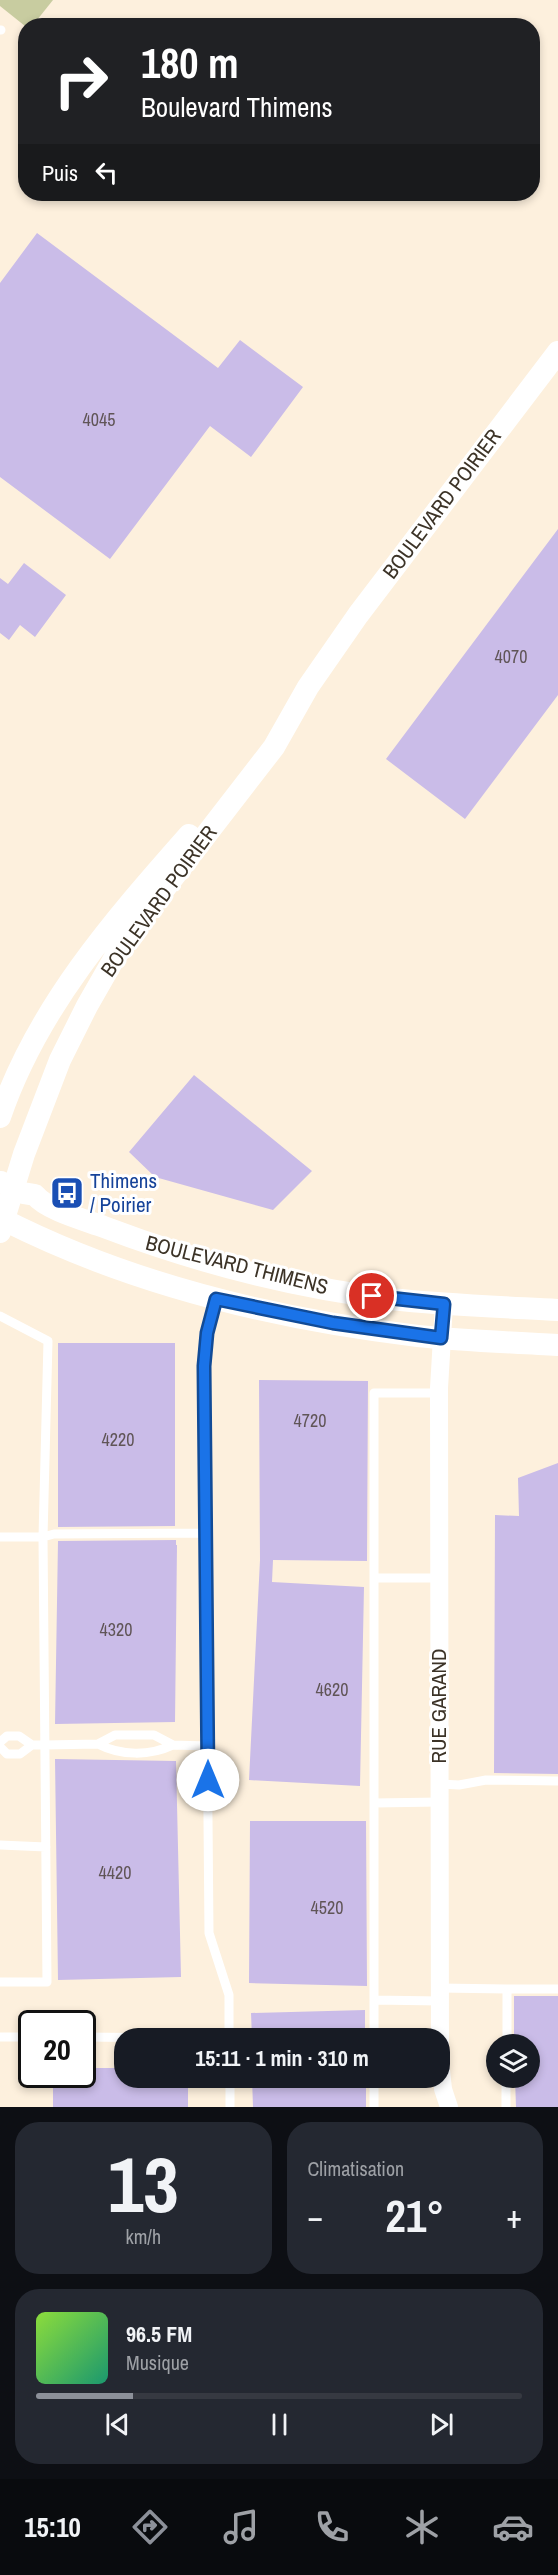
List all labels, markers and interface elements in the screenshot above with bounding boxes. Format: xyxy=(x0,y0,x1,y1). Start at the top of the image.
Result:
text: 180 m xyxy=(141,35,239,91)
icon: right xyxy=(42,42,120,120)
text: Boulevard Thimens xyxy=(141,89,333,125)
icon: left xyxy=(90,156,123,189)
text: Puis xyxy=(42,158,78,188)
house number: 4045 xyxy=(83,407,115,432)
street label: BOULEVARD POIRIER xyxy=(376,423,508,585)
house number: 4070 xyxy=(495,644,527,669)
street label: BOULEVARD POIRIER xyxy=(94,819,223,982)
place label: Thimens / Poirier xyxy=(90,1166,157,1219)
bus stop icon: Thimens / Poirier xyxy=(49,1175,85,1211)
street label: BOULEVARD THIMENS xyxy=(143,1228,331,1301)
pin xyxy=(346,1270,397,1321)
icon: arrive xyxy=(355,1279,388,1312)
house number: 4720 xyxy=(294,1408,326,1433)
house number: 4220 xyxy=(102,1427,134,1452)
house number: 4320 xyxy=(100,1617,132,1642)
street label: RUE GARAND xyxy=(424,1649,453,1763)
house number: 4620 xyxy=(316,1677,348,1702)
position arrow xyxy=(176,1748,240,1812)
house number: 4420 xyxy=(99,1860,131,1885)
house number: 4520 xyxy=(311,1895,343,1920)
speed limit sign: 20 xyxy=(18,2010,96,2088)
map controls xyxy=(486,2034,540,2088)
button: layers xyxy=(486,2034,540,2088)
text: 15:11 · 1 min · 310 m xyxy=(195,2043,369,2073)
text: 13 xyxy=(108,2131,179,2236)
text: Climatisation xyxy=(308,2155,404,2182)
text: 21° xyxy=(385,2185,444,2246)
text: − xyxy=(308,2194,323,2238)
text: + xyxy=(506,2194,522,2238)
text: km/h xyxy=(125,2223,161,2250)
text: 96.5 FM xyxy=(126,2319,192,2349)
text: Musique xyxy=(126,2349,189,2376)
icon: previous xyxy=(101,2408,134,2441)
icon: pause xyxy=(263,2408,296,2441)
icon: next xyxy=(425,2408,458,2441)
icon: directions xyxy=(129,2506,171,2548)
icon: music xyxy=(220,2506,262,2548)
icon: phone xyxy=(311,2506,353,2548)
icon: climate xyxy=(401,2506,443,2548)
icon: car xyxy=(492,2506,534,2548)
text: 15:10 xyxy=(24,2509,81,2545)

